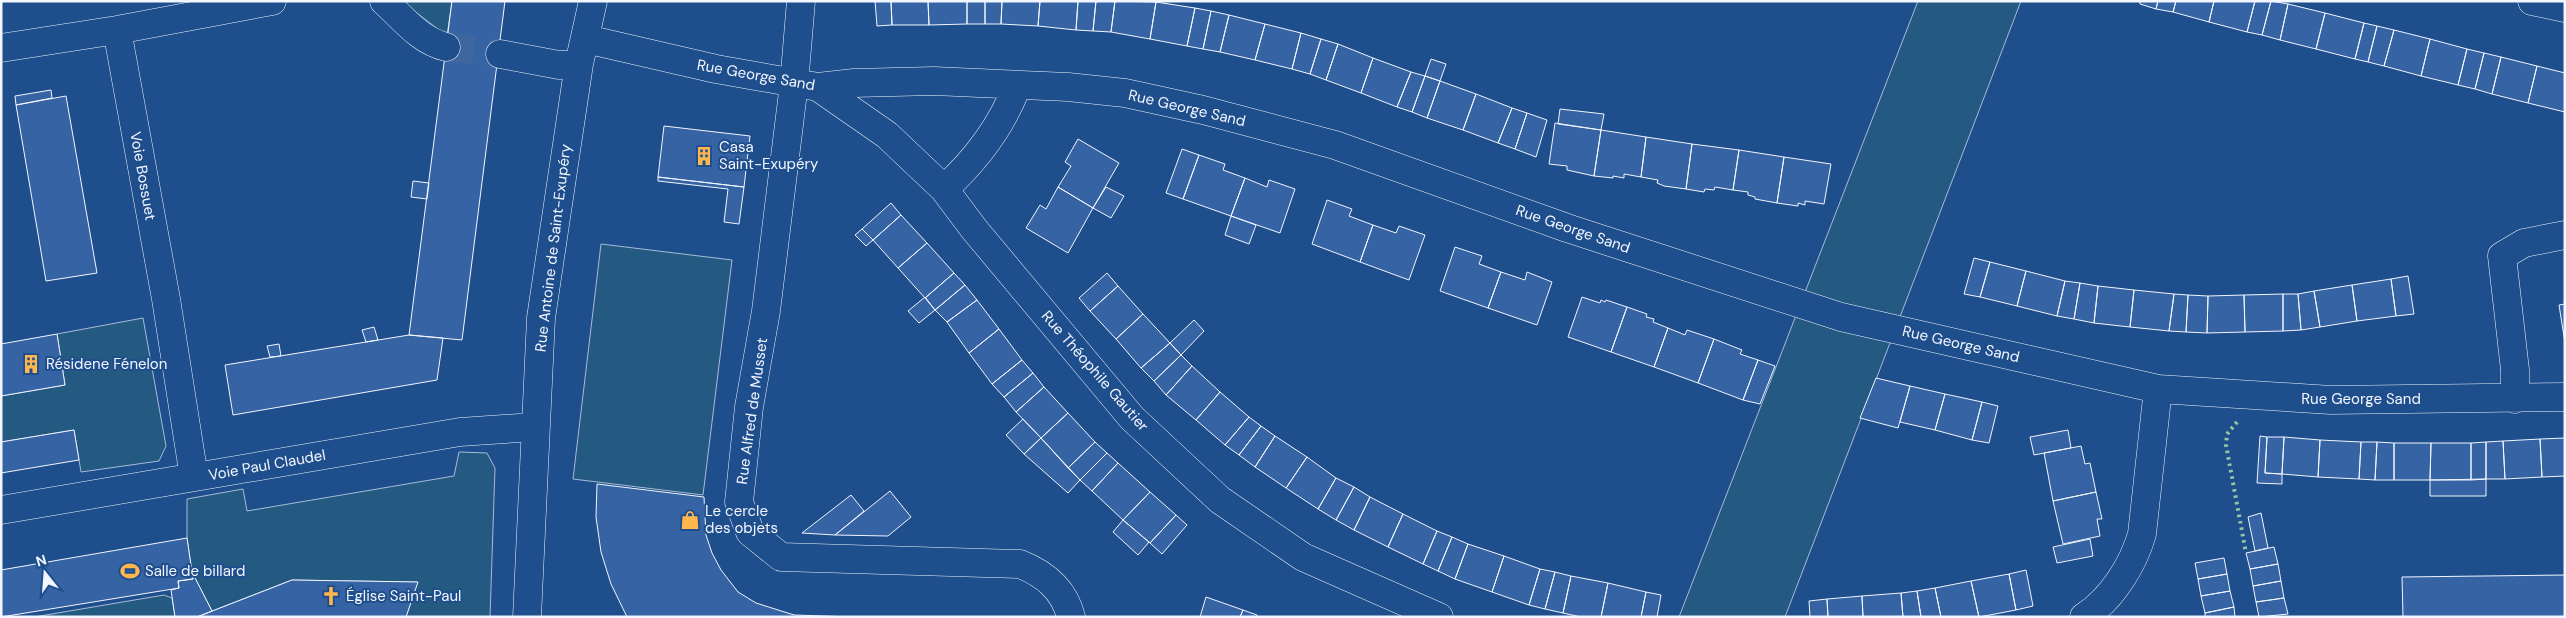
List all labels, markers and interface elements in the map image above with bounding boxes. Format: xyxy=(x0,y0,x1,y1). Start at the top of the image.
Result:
street label: Rue George Sand xyxy=(695,55,817,95)
street label: Rue George Sand xyxy=(1126,85,1248,131)
street label: Voie Bossuet xyxy=(125,130,161,222)
place label: Casa Saint-Exupéry xyxy=(719,137,819,174)
street label: Rue Antoine de Saint-Exupéry xyxy=(530,142,576,353)
building icon: Casa Saint-Exupéry xyxy=(693,145,715,167)
street label: Rue George Sand xyxy=(1513,200,1633,258)
street label: Rue Théophile Gautier xyxy=(1037,306,1153,436)
street label: Rue George Sand xyxy=(1900,321,2022,367)
street label: Rue Alfred de Musset xyxy=(732,336,772,486)
building icon: Résidene Fénelon xyxy=(20,353,42,375)
place label: Résidene Fénelon xyxy=(46,354,167,374)
street label: Rue George Sand xyxy=(2301,389,2421,409)
street label: Voie Paul Claudel xyxy=(207,445,327,485)
place label: Le cercle des objets xyxy=(705,501,778,538)
shop icon: Le cercle des objets xyxy=(679,509,701,531)
north arrow xyxy=(20,548,70,598)
text: N xyxy=(34,550,49,571)
sports icon: Salle de billard xyxy=(119,560,141,582)
place label: Salle de billard xyxy=(145,561,246,581)
church icon: Église Saint-Paul xyxy=(320,585,342,607)
place label: Église Saint-Paul xyxy=(346,586,461,606)

